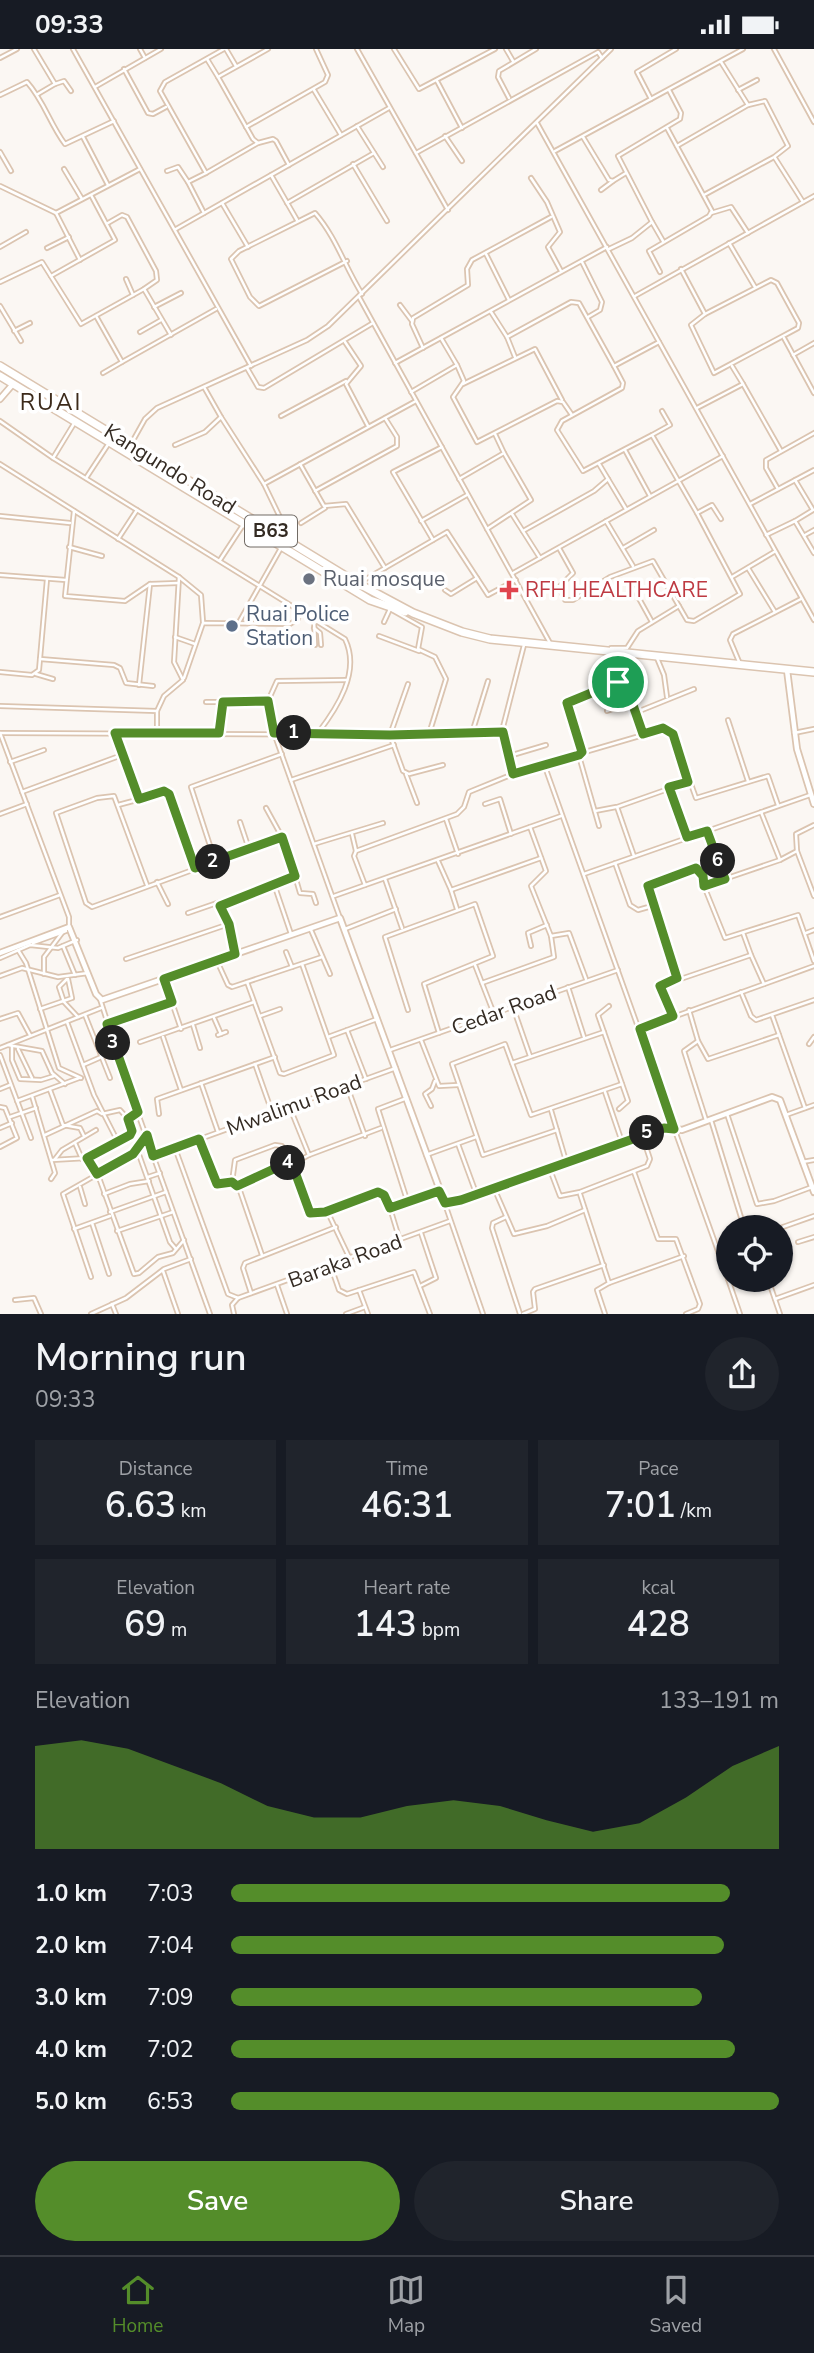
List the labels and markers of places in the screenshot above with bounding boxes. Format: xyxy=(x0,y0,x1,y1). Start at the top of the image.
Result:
place label: Ruai mosque xyxy=(323,565,445,593)
marker: Ruai mosque xyxy=(301,571,317,587)
place label: RFH HEALTHCARE xyxy=(525,576,708,604)
marker: RFH HEALTHCARE xyxy=(499,580,519,600)
place label: Ruai Police Station xyxy=(246,600,350,652)
marker: Ruai Police Station xyxy=(224,618,240,634)
pin xyxy=(588,652,648,712)
pin: 1 xyxy=(276,715,312,751)
pin: 6 xyxy=(700,843,736,879)
pin: 2 xyxy=(196,845,230,879)
pin: 3 xyxy=(96,1025,130,1061)
pin: 5 xyxy=(630,1115,664,1151)
pin: 4 xyxy=(270,1145,306,1181)

